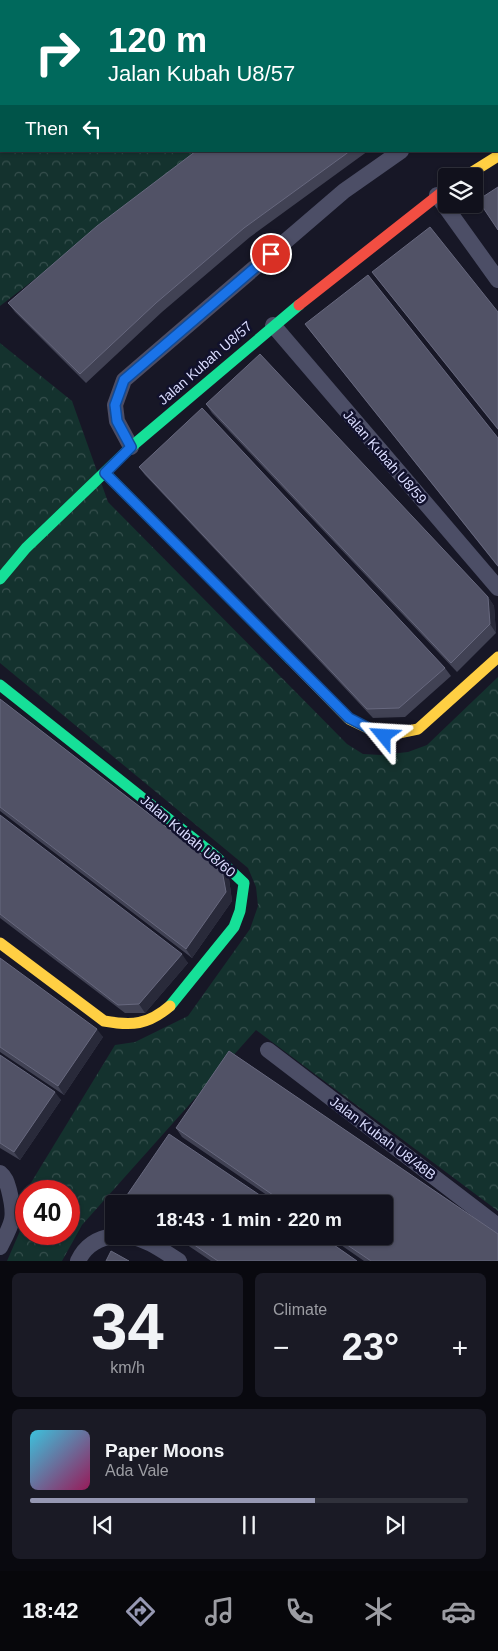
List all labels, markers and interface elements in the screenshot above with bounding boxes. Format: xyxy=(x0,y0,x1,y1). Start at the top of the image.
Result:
icon: right xyxy=(25,20,90,85)
text: 120 m xyxy=(108,20,207,59)
text: Jalan Kubah U8/57 xyxy=(108,61,295,86)
icon: left xyxy=(78,115,106,143)
text: Then xyxy=(25,118,68,139)
map controls xyxy=(438,168,483,213)
button: layers xyxy=(438,168,483,213)
pin xyxy=(250,233,292,275)
icon: arrive xyxy=(257,240,285,268)
street label: Jalan Kubah U8/57 xyxy=(155,318,255,408)
street label: Jalan Kubah U8/59 xyxy=(340,407,430,507)
position arrow xyxy=(357,709,409,761)
street label: Jalan Kubah U8/60 xyxy=(137,792,239,881)
street label: Jalan Kubah U8/48B xyxy=(327,1093,439,1183)
speed limit sign: 40 xyxy=(15,1180,80,1245)
text: 18:43 · 1 min · 220 m xyxy=(156,1209,342,1230)
text: 34 xyxy=(91,1290,164,1363)
text: Climate xyxy=(273,1301,327,1318)
text: 23° xyxy=(342,1326,399,1368)
text: − xyxy=(273,1332,289,1363)
text: + xyxy=(452,1332,468,1363)
text: km/h xyxy=(110,1359,145,1376)
text: Paper Moons xyxy=(105,1440,224,1461)
text: Ada Vale xyxy=(105,1462,169,1479)
icon: previous xyxy=(89,1511,117,1539)
icon: pause xyxy=(235,1511,263,1539)
icon: next xyxy=(381,1511,409,1539)
icon: directions xyxy=(123,1594,158,1629)
icon: music xyxy=(202,1594,237,1629)
icon: phone xyxy=(282,1594,317,1629)
icon: climate xyxy=(361,1594,396,1629)
icon: car xyxy=(441,1594,476,1629)
text: 18:42 xyxy=(22,1598,79,1623)

